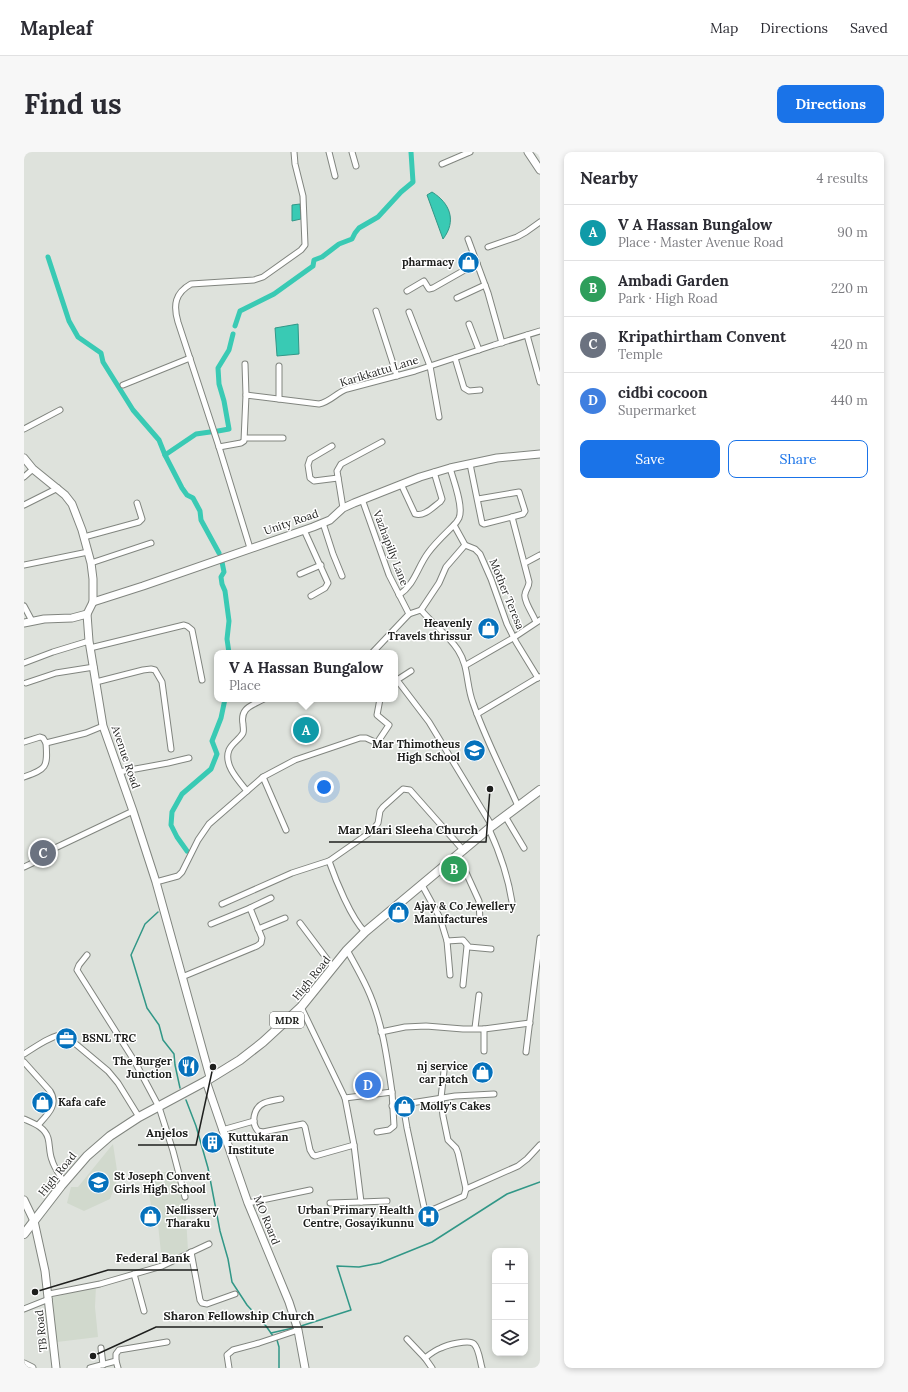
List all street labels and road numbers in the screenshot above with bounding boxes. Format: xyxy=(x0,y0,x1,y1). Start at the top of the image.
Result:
street label: Karikkattu Lane xyxy=(338,352,420,390)
street label: Unity Road xyxy=(262,506,320,538)
street label: Vazhapilly Lane xyxy=(370,507,412,588)
street label: Mother Teresa xyxy=(486,557,528,632)
street label: Avenue Road xyxy=(108,723,143,791)
street label: High Road xyxy=(289,953,333,1003)
road number: MDR xyxy=(270,1012,304,1028)
street label: High Road xyxy=(35,1149,79,1199)
street label: MO Roard xyxy=(251,1193,283,1247)
street label: TB Road xyxy=(32,1309,50,1353)

